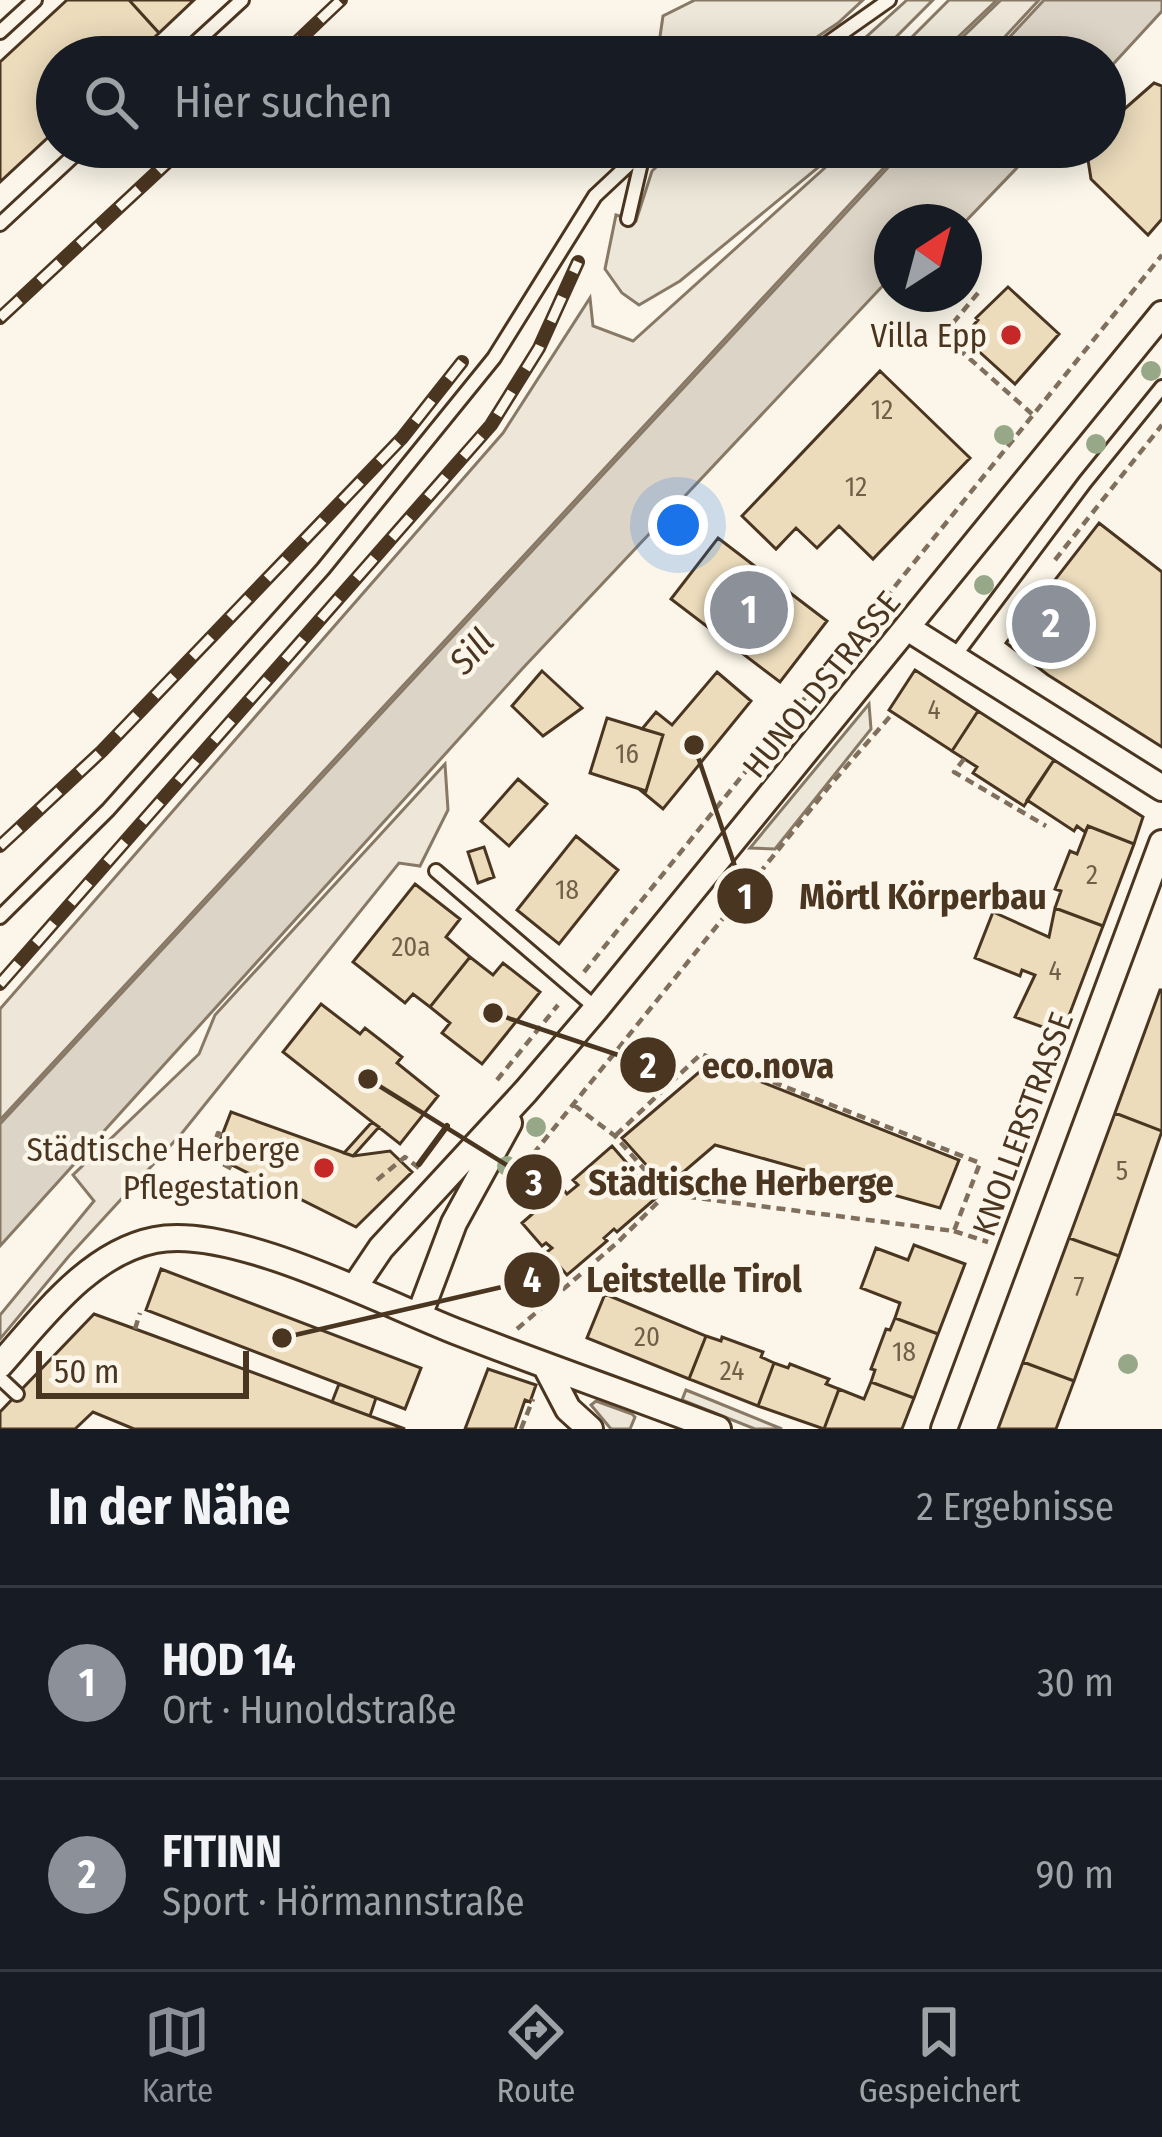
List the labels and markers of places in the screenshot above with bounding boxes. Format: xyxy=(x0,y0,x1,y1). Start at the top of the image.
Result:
place label: Villa Epp xyxy=(870,316,987,356)
marker: Villa Epp xyxy=(998,322,1024,348)
pin: 1 xyxy=(710,565,788,655)
pin: 2 xyxy=(1012,579,1090,669)
callout: Mörtl Körperbau xyxy=(715,860,1071,932)
callout: eco.nova xyxy=(618,1029,859,1101)
place label: Städtische Herberge Pflegestation xyxy=(26,1130,300,1208)
callout: Städtische Herberge xyxy=(504,1146,918,1218)
marker: Städtische Herberge Pflegestation xyxy=(311,1155,337,1181)
callout: Leitstelle Tirol xyxy=(502,1244,826,1316)

